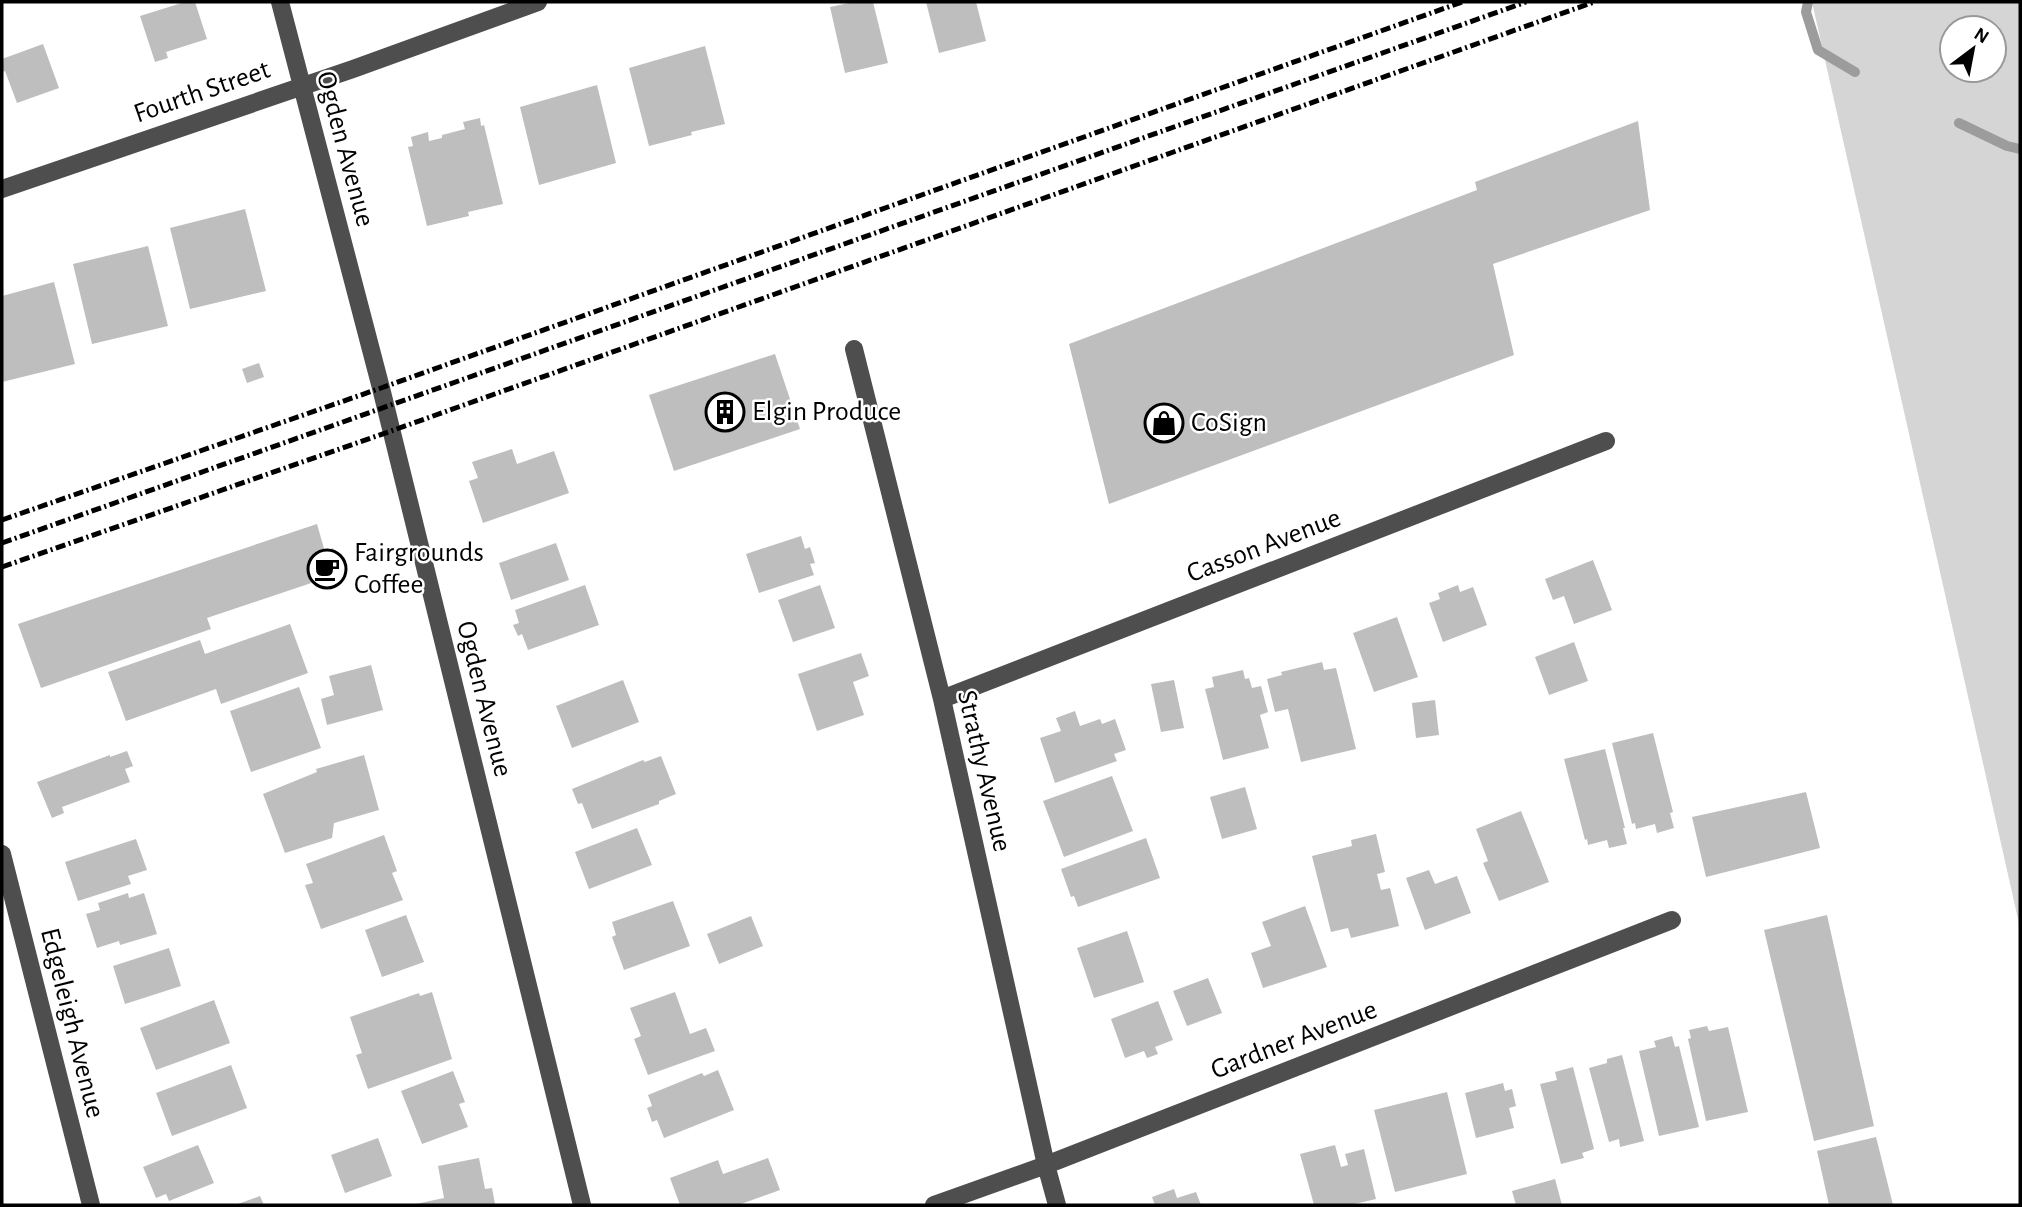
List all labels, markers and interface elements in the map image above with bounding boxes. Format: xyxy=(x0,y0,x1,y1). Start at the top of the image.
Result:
north arrow xyxy=(1938,14,2008,84)
text: N xyxy=(1971,24,1992,47)
street label: Fourth Street xyxy=(130,56,274,128)
street label: Ogden Avenue xyxy=(311,68,379,230)
building icon: Elgin Produce xyxy=(704,391,746,433)
place label: Elgin Produce xyxy=(752,398,901,426)
shop icon: CoSign xyxy=(1143,402,1185,444)
place label: CoSign xyxy=(1191,409,1267,437)
street label: Casson Avenue xyxy=(1183,504,1345,588)
place label: Fairgrounds Coffee xyxy=(354,539,484,599)
cafe icon: Fairgrounds Coffee xyxy=(306,548,348,590)
street label: Ogden Avenue xyxy=(451,618,517,780)
street label: Strathy Avenue xyxy=(952,687,1016,855)
street label: Edgeleigh Avenue xyxy=(35,925,109,1121)
street label: Gardner Avenue xyxy=(1207,996,1381,1084)

